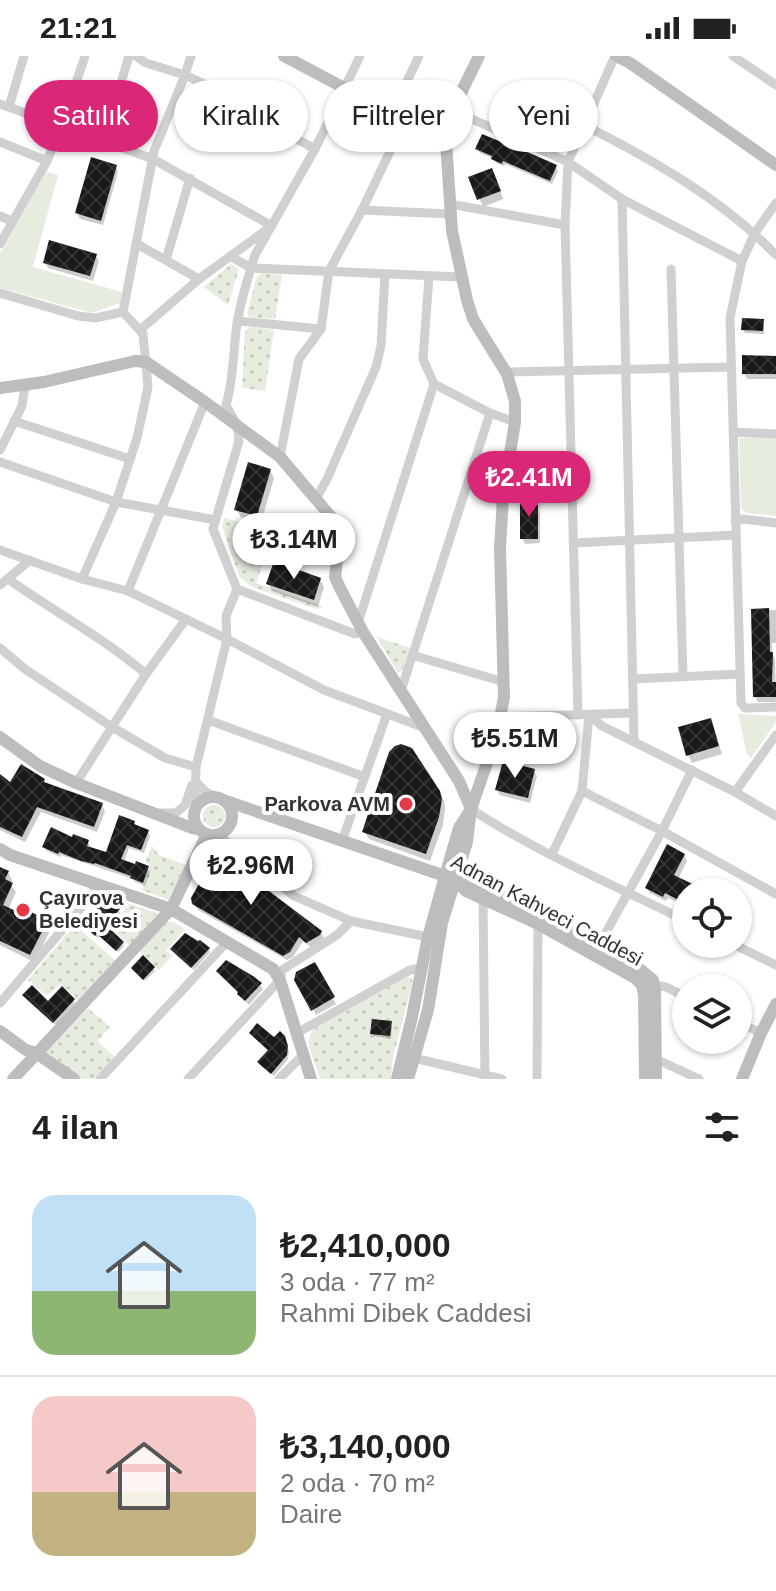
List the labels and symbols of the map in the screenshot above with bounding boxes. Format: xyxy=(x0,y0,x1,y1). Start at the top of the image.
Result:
pin: ₺2.41M xyxy=(464,451,594,519)
pin: ₺3.14M xyxy=(229,513,359,581)
pin: ₺5.51M xyxy=(450,712,580,780)
place label: Parkova AVM xyxy=(264,793,390,815)
marker: Parkova AVM xyxy=(397,795,415,813)
pin: ₺2.96M xyxy=(186,839,316,907)
street label: Adnan Kahveci Caddesi xyxy=(448,850,646,970)
place label: Çayırova Belediyesi xyxy=(39,887,138,932)
marker: Çayırova Belediyesi xyxy=(14,901,32,919)

